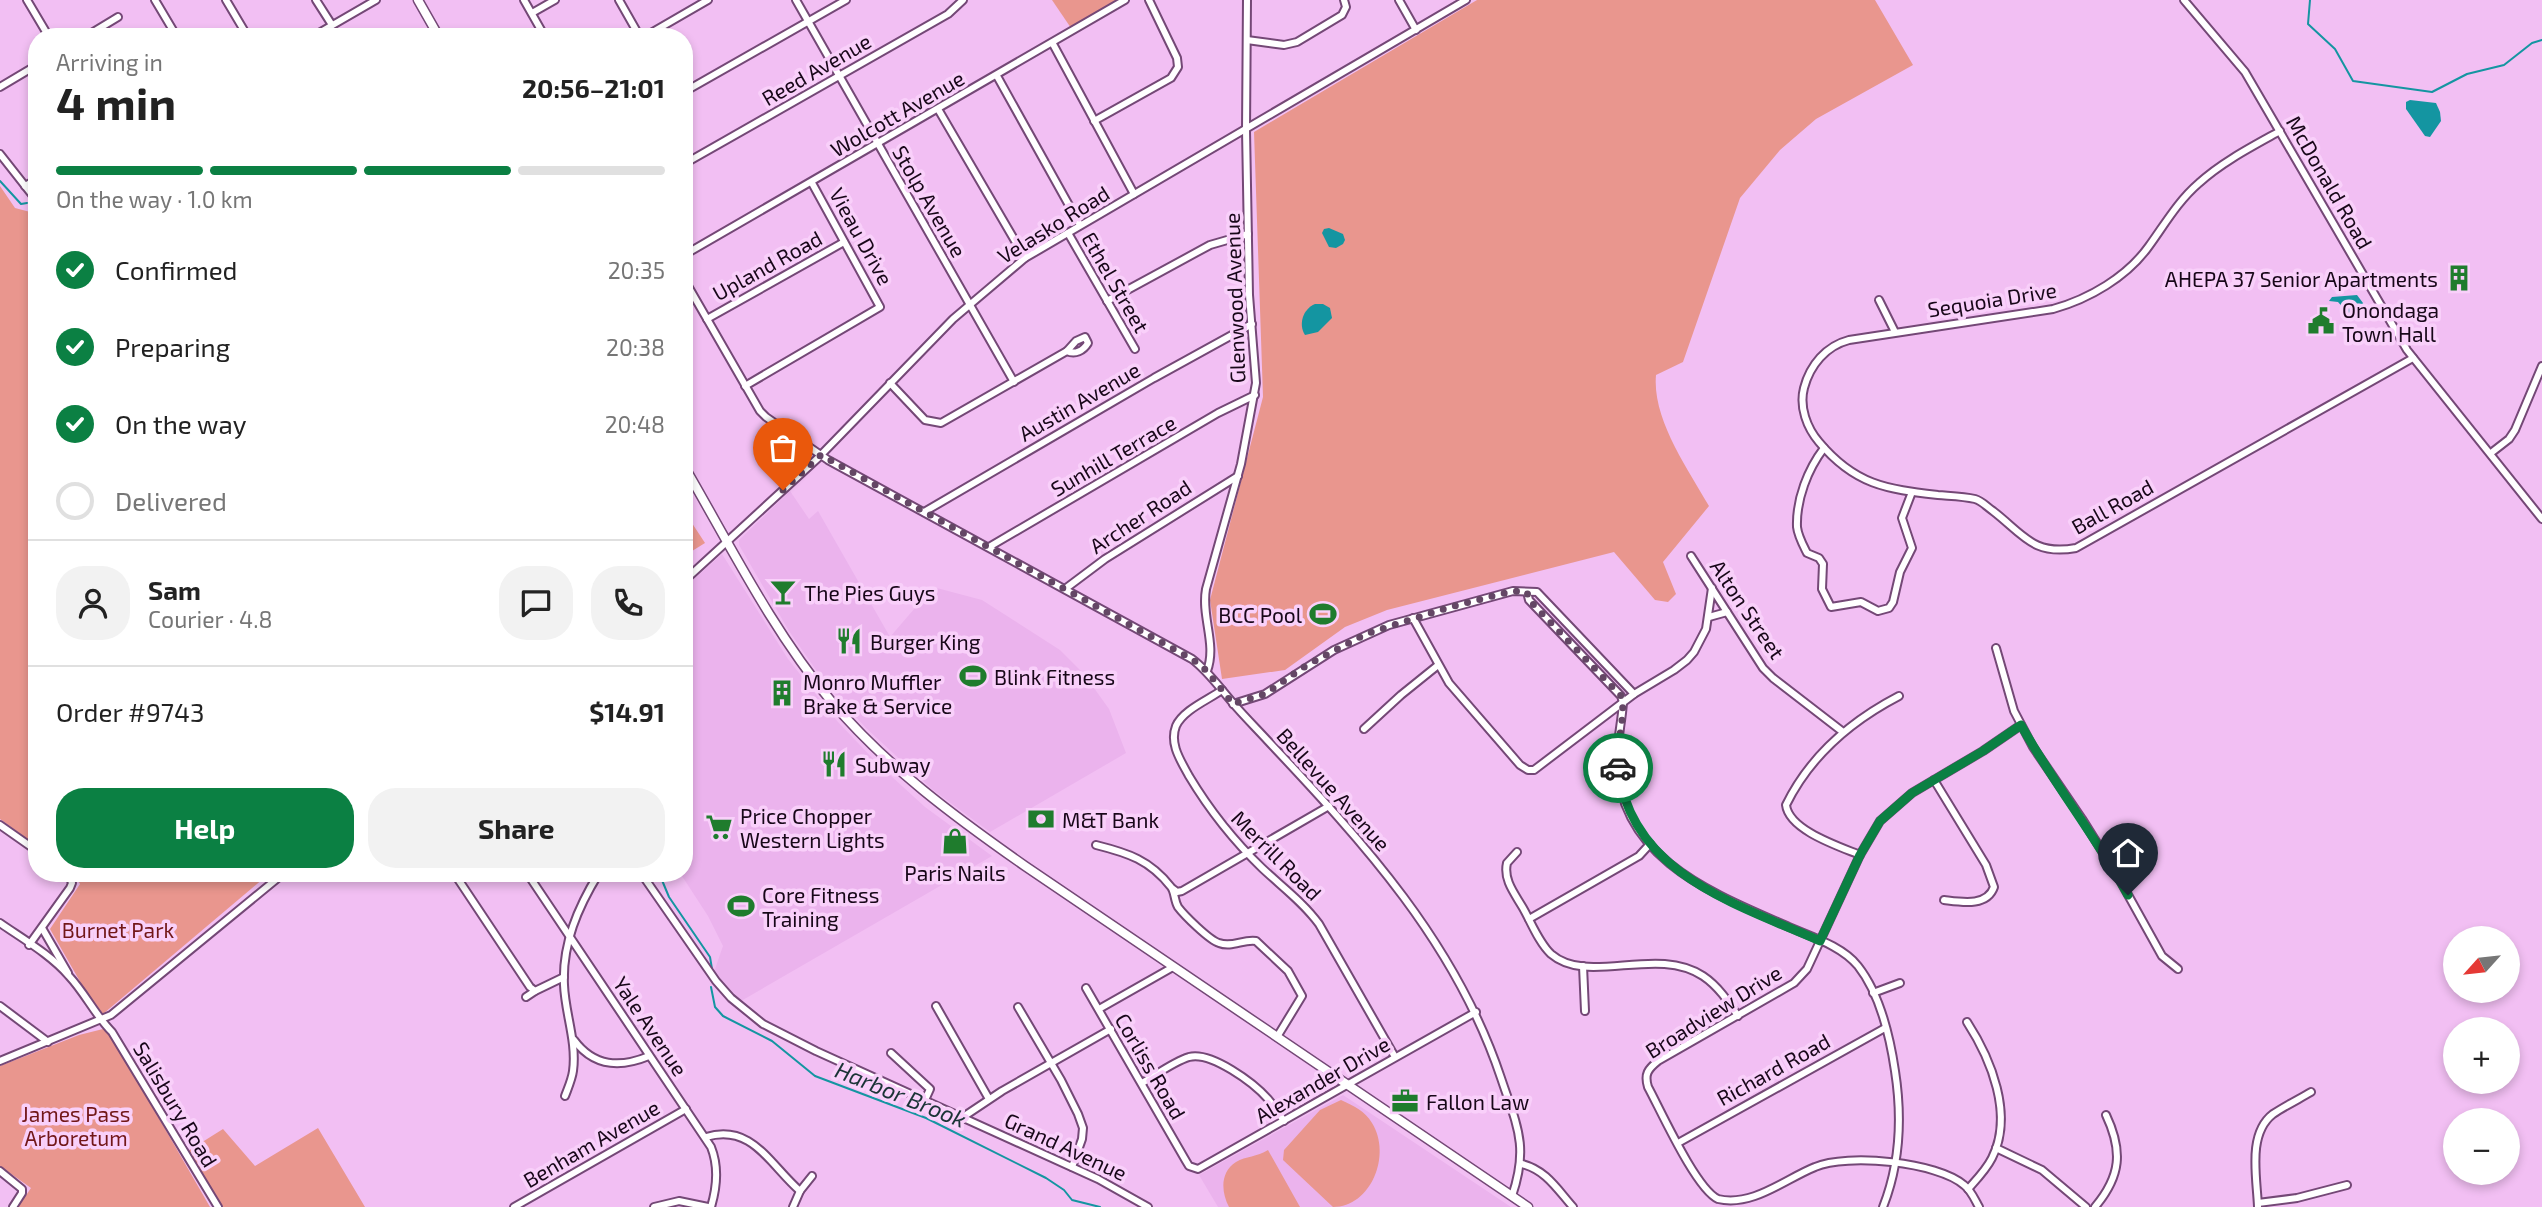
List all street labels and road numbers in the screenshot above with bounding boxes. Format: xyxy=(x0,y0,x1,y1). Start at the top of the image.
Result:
street label: Reed Avenue xyxy=(757,28,875,110)
street label: Wolcott Avenue xyxy=(826,65,968,161)
street label: McDonald Road xyxy=(2282,111,2378,253)
street label: Stolp Avenue xyxy=(888,141,972,261)
street label: Velasko Road xyxy=(992,180,1114,268)
street label: Vieau Drive xyxy=(825,183,899,289)
street label: Glenwood Avenue xyxy=(1219,212,1249,384)
street label: Upland Road xyxy=(708,225,826,305)
street label: Ethel Street xyxy=(1077,227,1155,337)
street label: Sequoia Drive xyxy=(1926,276,2058,322)
street label: Austin Avenue xyxy=(1014,356,1144,446)
street label: Sunhill Terrace xyxy=(1046,409,1180,501)
street label: Ball Road xyxy=(2067,473,2157,539)
street label: Archer Road xyxy=(1085,474,1195,558)
street label: Alton Street xyxy=(1706,555,1790,663)
street label: Bellevue Avenue xyxy=(1272,722,1396,856)
street label: Merrill Road xyxy=(1227,805,1327,905)
street label: Broadview Drive xyxy=(1640,959,1786,1063)
street label: Yale Avenue xyxy=(609,972,693,1080)
street label: Corliss Road xyxy=(1111,1009,1191,1123)
street label: Richard Road xyxy=(1712,1028,1834,1110)
street label: Alexander Drive xyxy=(1250,1030,1394,1128)
street label: Salisbury Road xyxy=(129,1037,223,1171)
street label: Benham Avenue xyxy=(518,1094,664,1192)
street label: Grand Avenue xyxy=(1001,1107,1131,1185)

